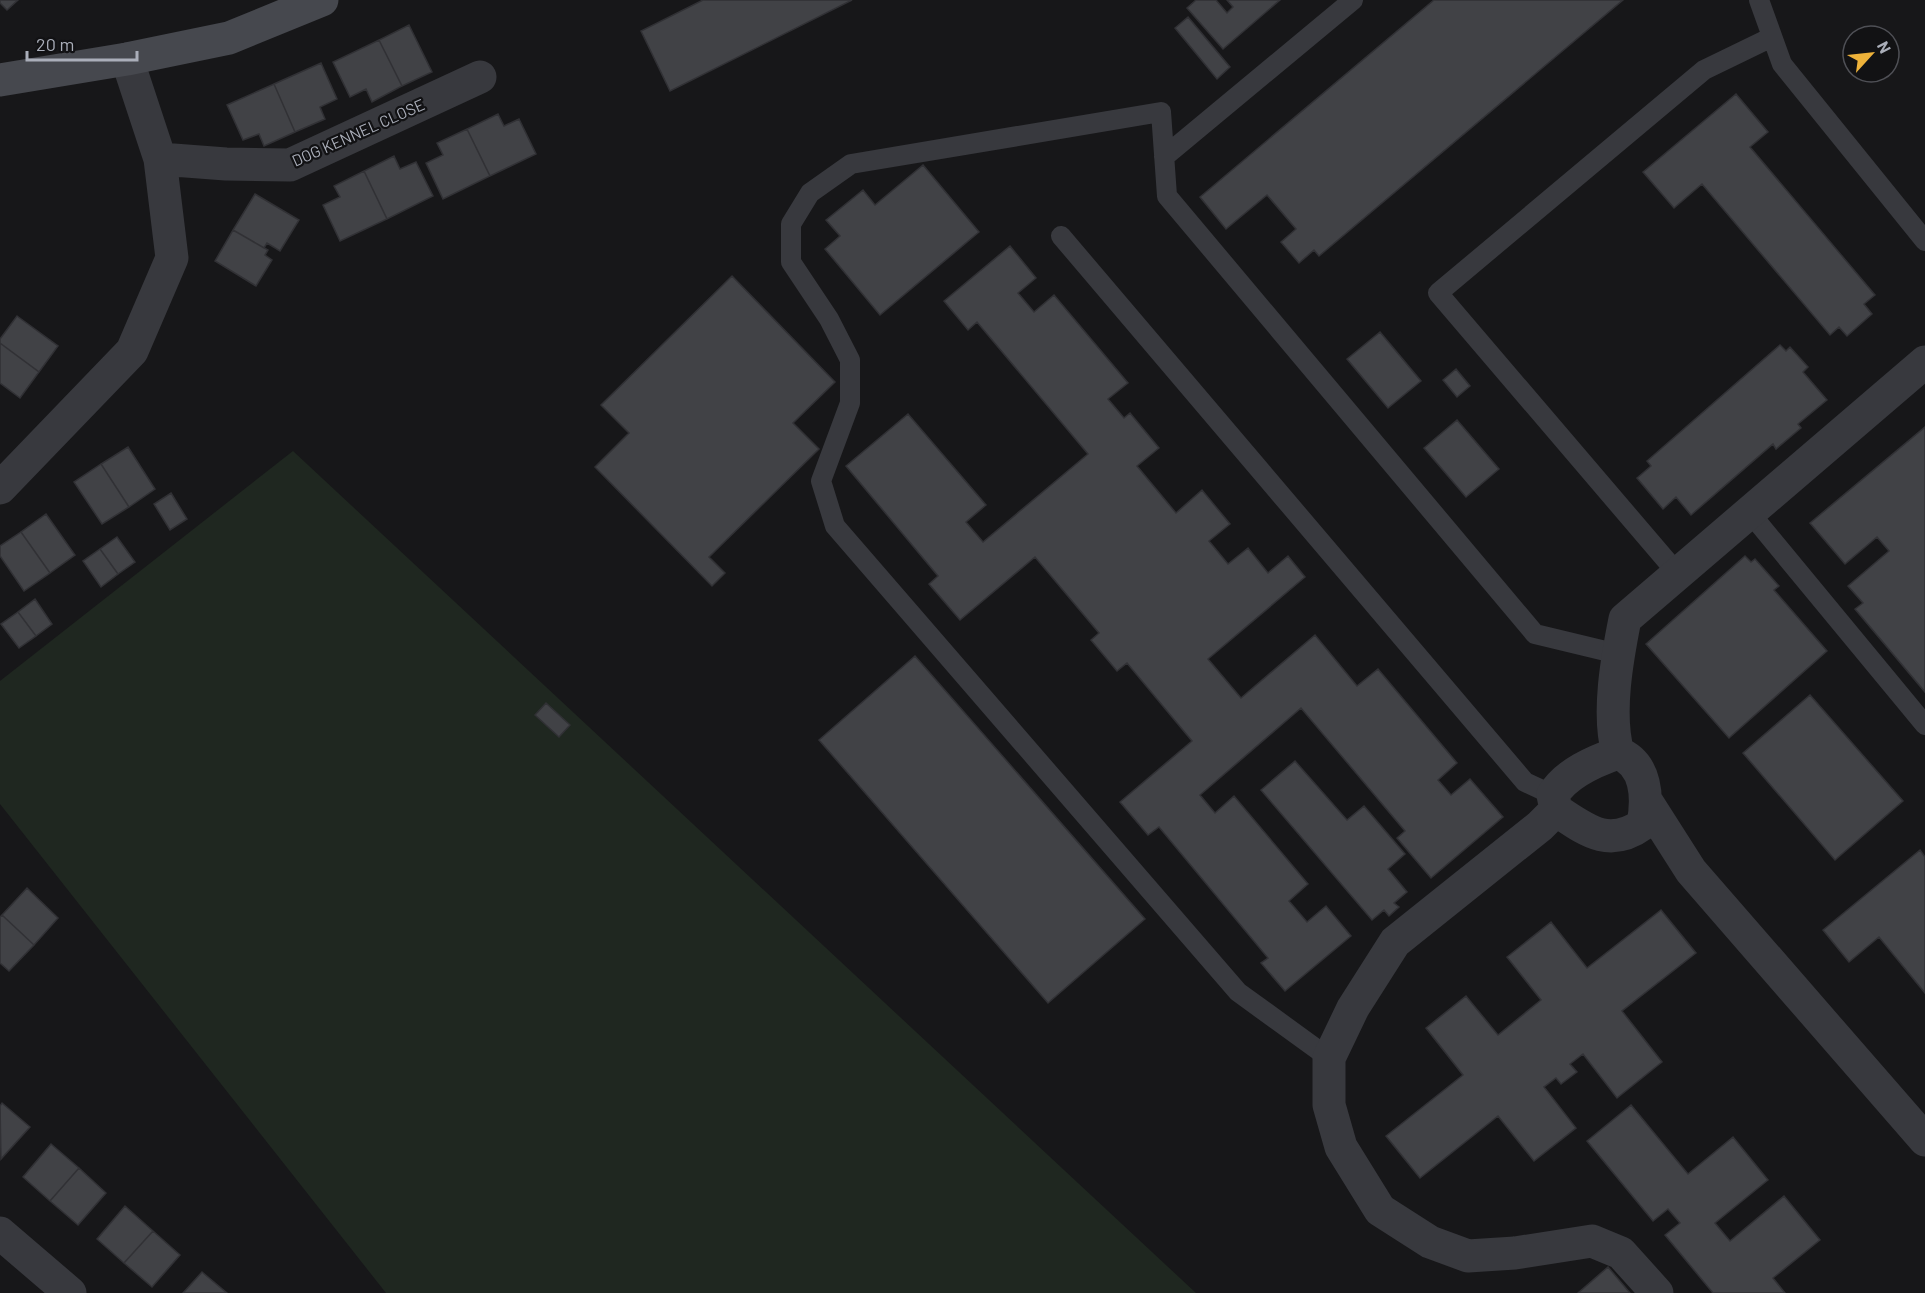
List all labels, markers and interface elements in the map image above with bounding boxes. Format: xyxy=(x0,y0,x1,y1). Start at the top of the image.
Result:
scale bar xyxy=(27,24,136,62)
north arrow xyxy=(1841,24,1901,84)
text: 20 m xyxy=(36,33,74,55)
text: N xyxy=(1874,38,1896,56)
street label: DOG KENNEL CLOSE xyxy=(289,94,427,170)

